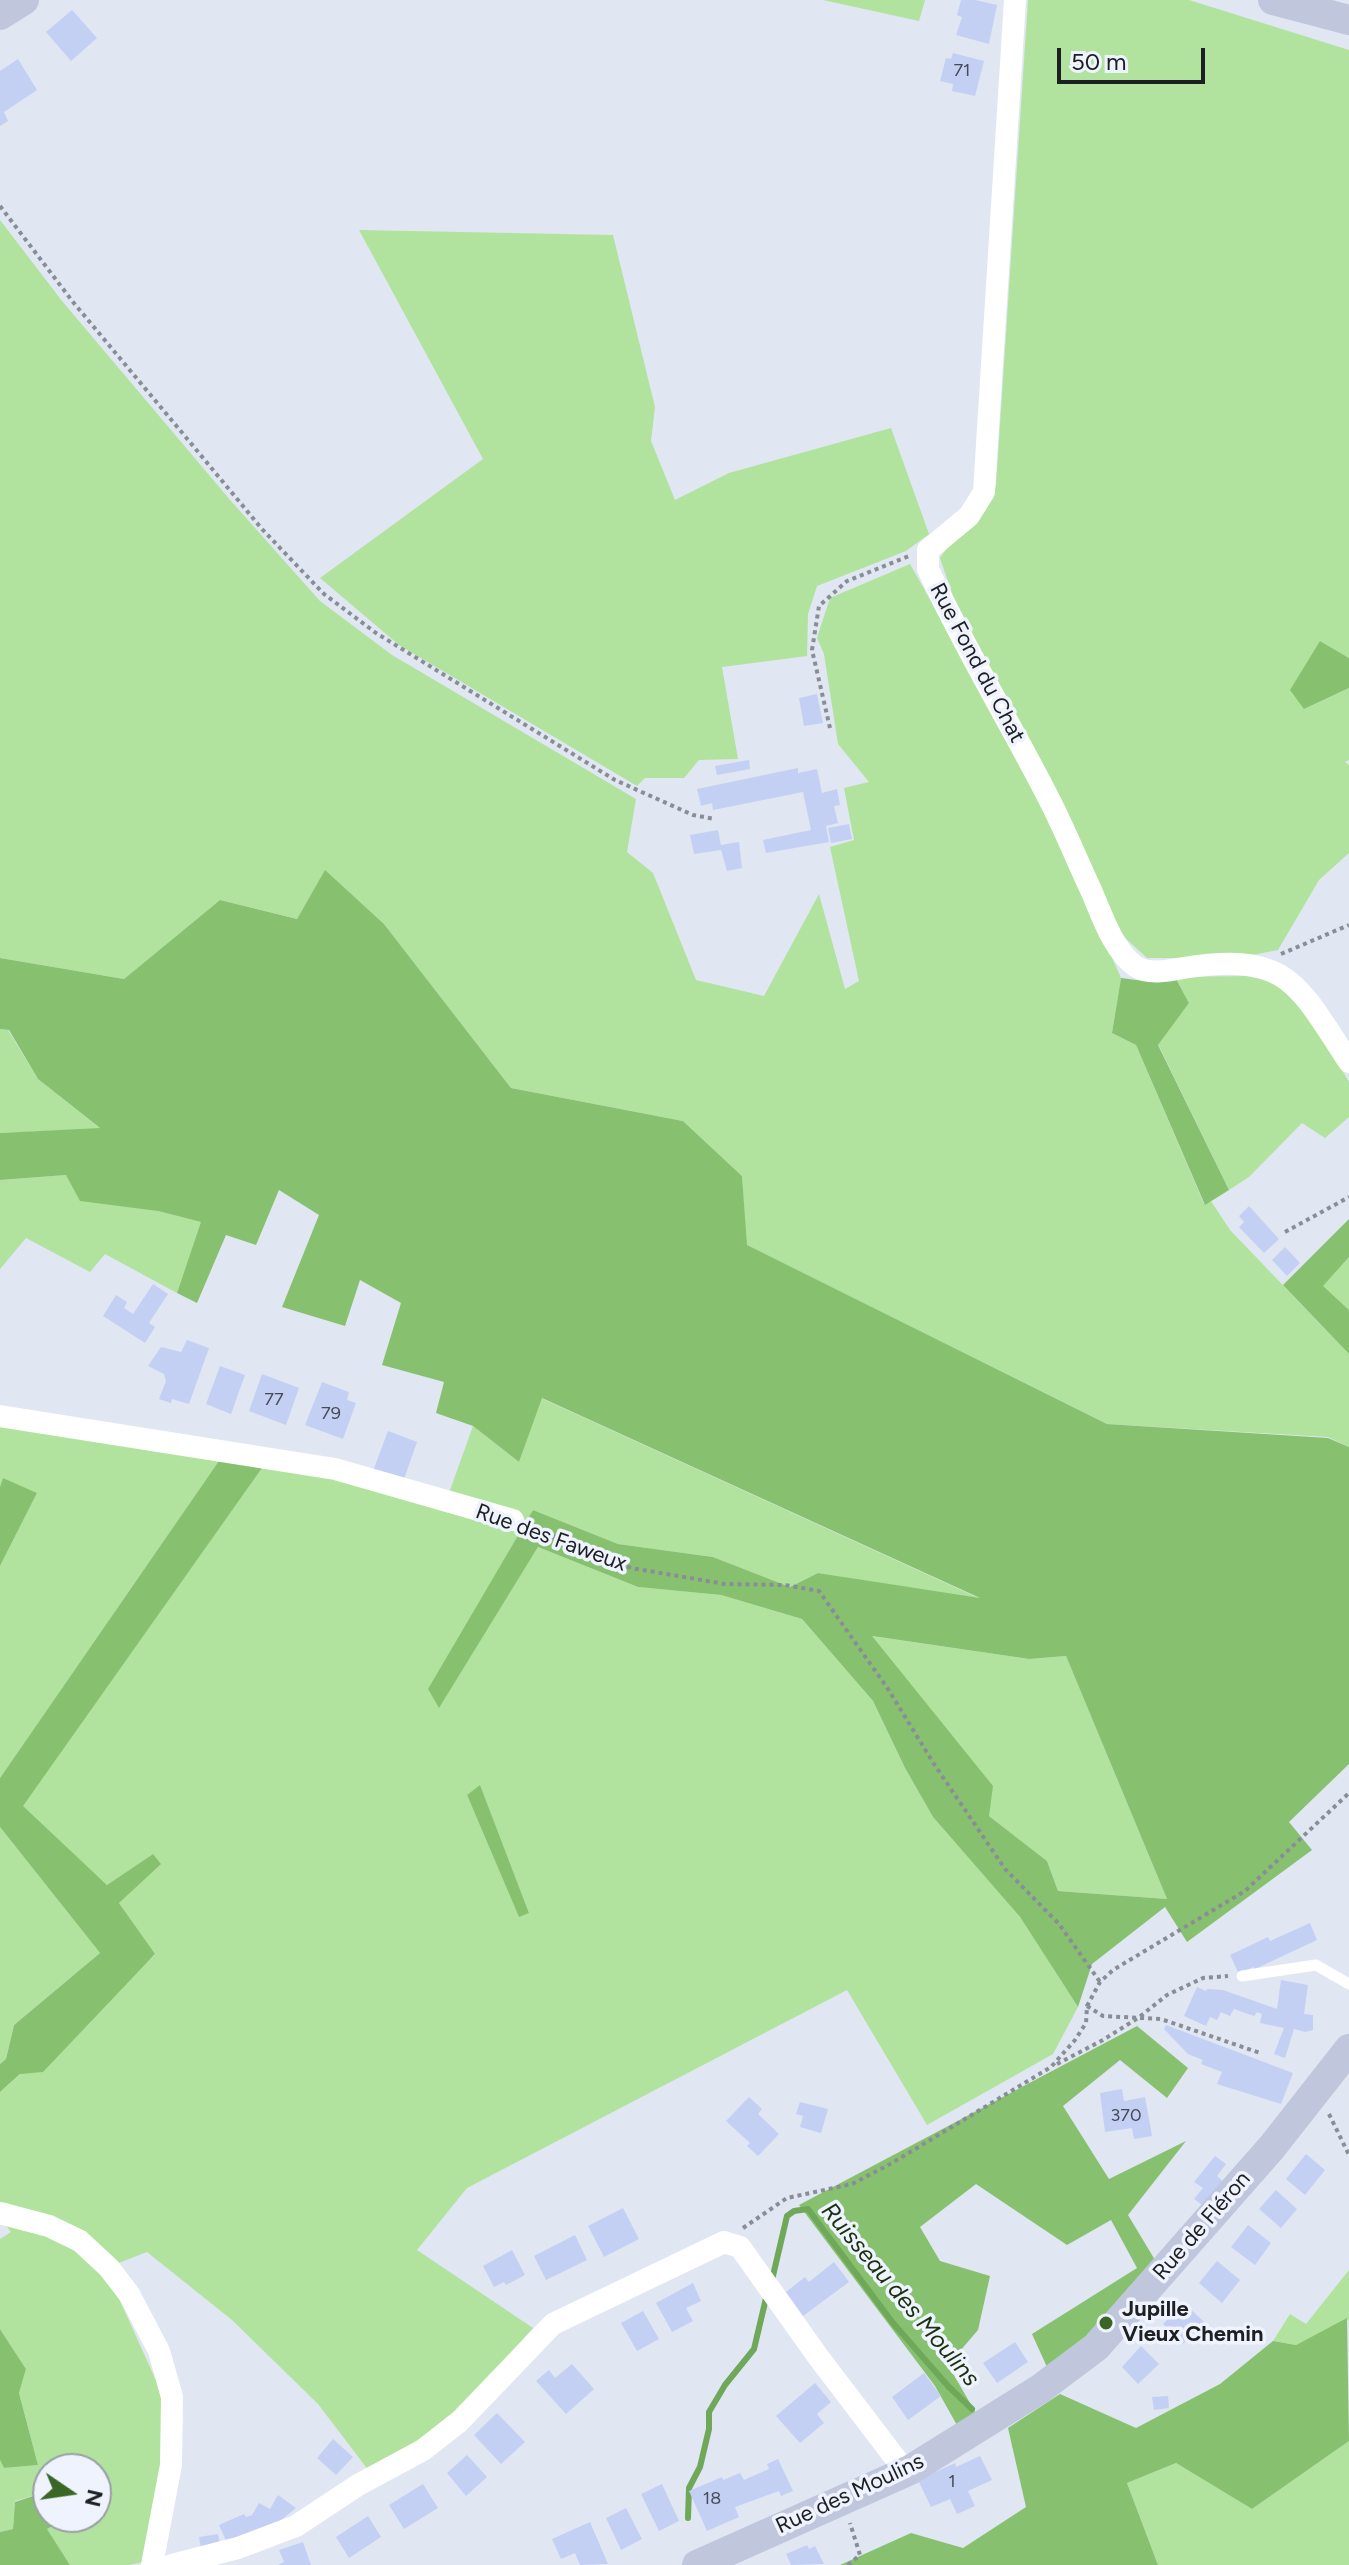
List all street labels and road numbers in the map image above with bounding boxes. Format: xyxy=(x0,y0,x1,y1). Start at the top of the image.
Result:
street label: Rue Fond du Chat xyxy=(924,579,1030,747)
street label: Rue des Faweux xyxy=(472,1498,630,1578)
street label: Rue de Fléron xyxy=(1148,2166,1256,2286)
street label: Rue des Moulins xyxy=(772,2448,928,2540)

